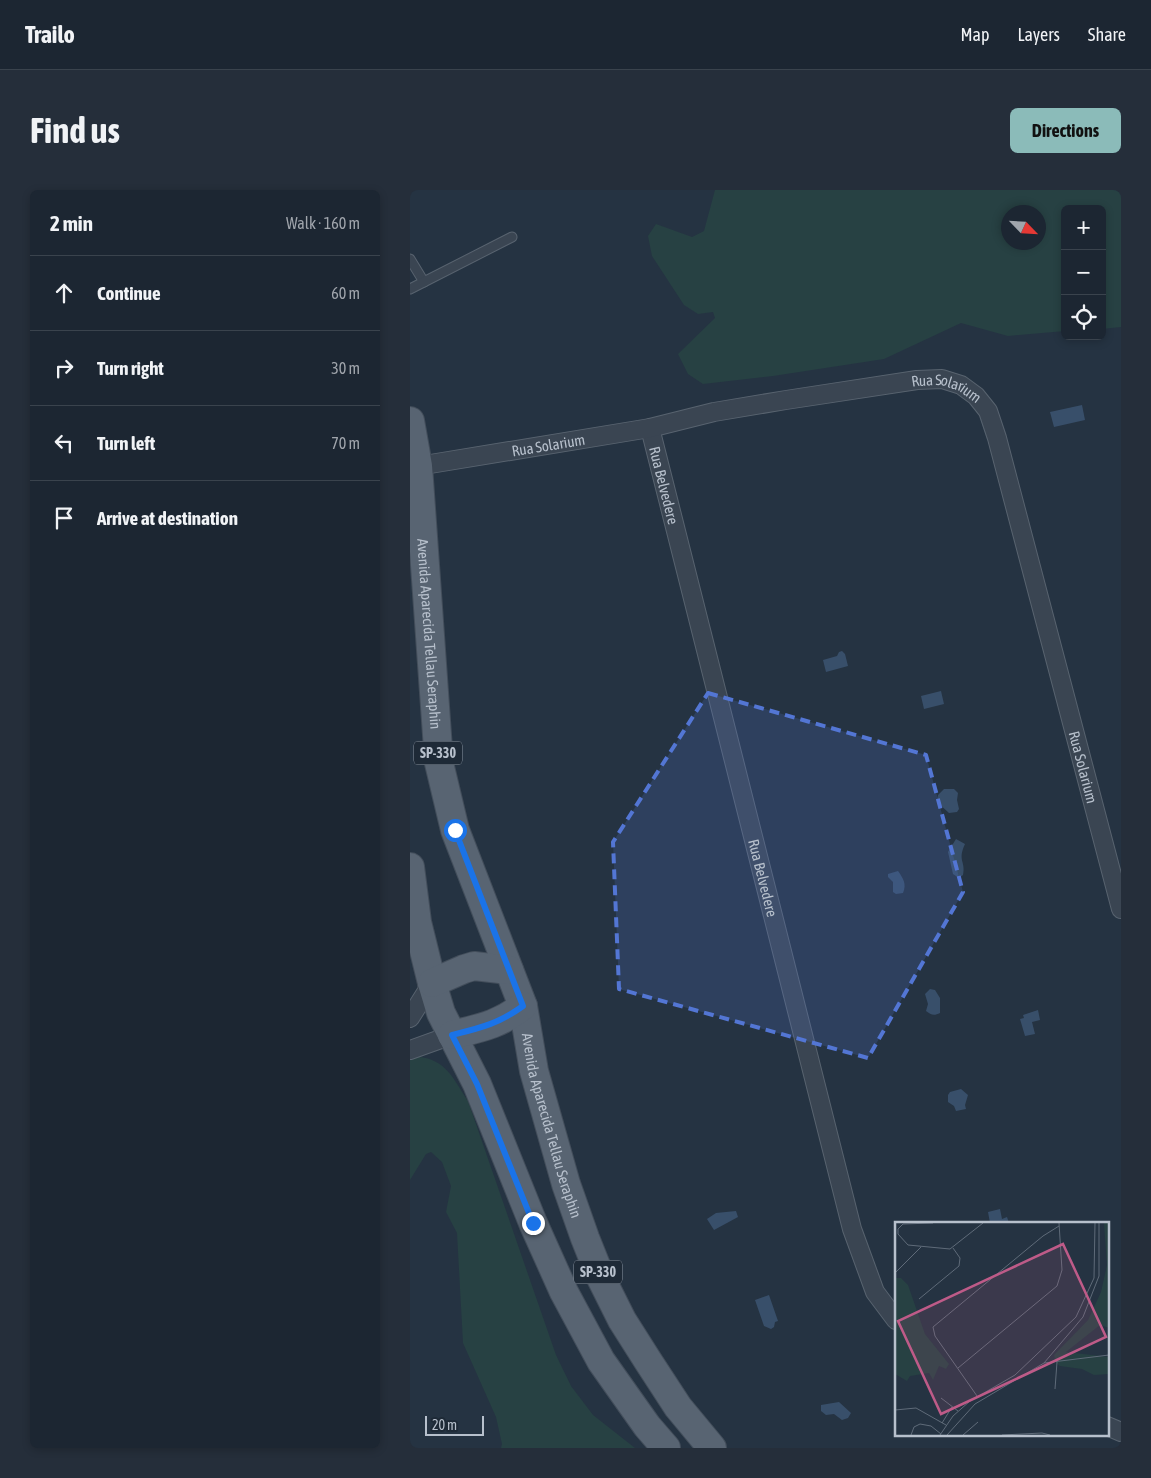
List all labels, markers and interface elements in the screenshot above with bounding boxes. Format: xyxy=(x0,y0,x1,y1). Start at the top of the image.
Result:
text: Trailo xyxy=(25,21,75,48)
text: Map xyxy=(960,24,989,45)
text: Layers xyxy=(1017,24,1060,45)
text: Share xyxy=(1088,24,1126,45)
button: Directions xyxy=(1010,108,1121,153)
text: Find us xyxy=(30,110,120,150)
north arrow xyxy=(1001,205,1046,250)
map controls xyxy=(1061,205,1106,340)
button: + xyxy=(1061,205,1106,250)
text: 2 min xyxy=(50,211,93,235)
text: Walk · 160 m xyxy=(286,214,360,232)
button: − xyxy=(1061,250,1106,295)
icon: ahead xyxy=(50,279,78,307)
text: Continue xyxy=(97,282,161,304)
text: 60 m xyxy=(331,284,360,302)
button: locate xyxy=(1061,295,1106,340)
icon: right xyxy=(50,354,78,382)
text: Turn right xyxy=(97,357,164,379)
text: 30 m xyxy=(331,359,360,377)
street label: Rua Solarium xyxy=(910,371,985,406)
icon: left xyxy=(50,429,78,457)
street label: Rua Solarium xyxy=(510,430,586,459)
text: Turn left xyxy=(97,432,155,454)
text: 70 m xyxy=(331,434,360,452)
street label: Rua Belvedere xyxy=(646,445,682,526)
icon: arrive xyxy=(50,504,78,532)
text: Arrive at destination xyxy=(97,507,238,529)
street label: Avenida Aparecida Tellau Seraphin xyxy=(415,538,445,730)
street label: Rua Solarium xyxy=(1066,729,1101,805)
road number: SP-330 xyxy=(414,742,462,764)
route start xyxy=(444,819,467,842)
street label: Rua Belvedere xyxy=(745,837,781,919)
street label: Avenida Aparecida Tellau Seraphin xyxy=(519,1032,586,1220)
route end xyxy=(522,1212,545,1235)
inset map xyxy=(895,1222,1108,1436)
road number: SP-330 xyxy=(574,1260,622,1284)
scale bar xyxy=(425,1413,484,1436)
text: 20 m xyxy=(432,1417,457,1433)

